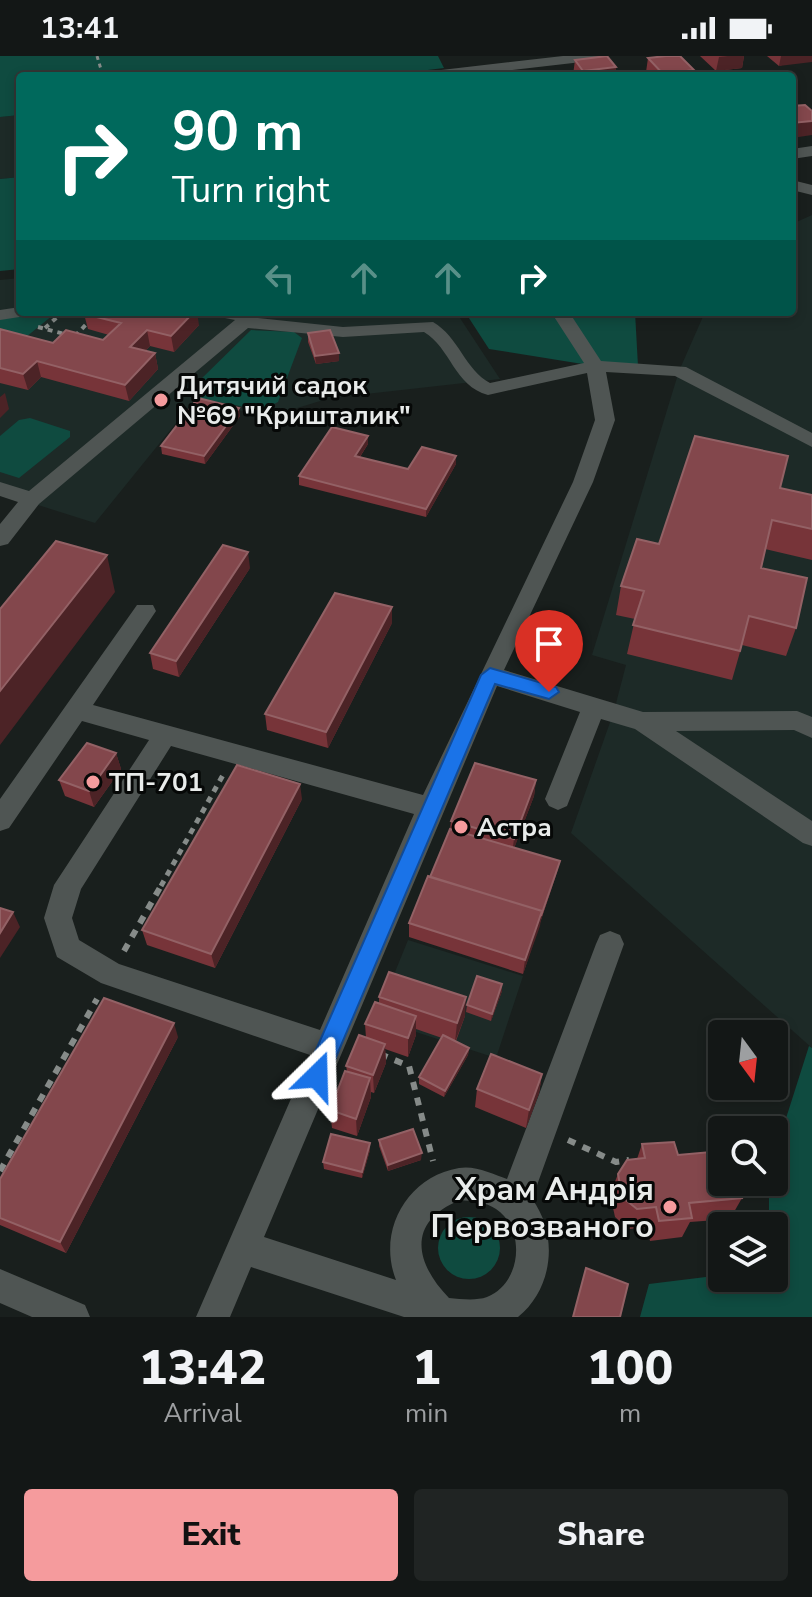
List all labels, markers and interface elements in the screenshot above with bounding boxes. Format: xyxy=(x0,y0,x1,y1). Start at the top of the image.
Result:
text: 13:41 xyxy=(40,8,119,49)
text: 90 m xyxy=(172,93,303,170)
icon: right xyxy=(40,104,144,208)
text: Turn right xyxy=(172,166,329,215)
icon: left xyxy=(258,256,302,300)
icon: ahead xyxy=(342,256,386,300)
icon: ahead xyxy=(426,256,470,300)
icon: right xyxy=(510,256,554,300)
place label: Дитячий садок №69 "Кришталик" xyxy=(177,368,411,433)
marker: Дитячий садок №69 "Кришталик" xyxy=(152,391,170,409)
pin xyxy=(515,610,583,692)
icon: arrive xyxy=(527,622,571,666)
place label: ТП-701 xyxy=(109,765,203,800)
marker: ТП-701 xyxy=(84,773,102,791)
place label: Астра xyxy=(477,810,552,845)
marker: Астра xyxy=(452,818,470,836)
north arrow xyxy=(708,1020,788,1100)
map controls xyxy=(708,1020,788,1292)
position arrow xyxy=(275,1034,359,1118)
button: search xyxy=(708,1116,788,1196)
place label: Храм Андрія Первозваного xyxy=(430,1168,654,1248)
marker: Храм Андрія Первозваного xyxy=(661,1198,679,1216)
button: layers xyxy=(708,1212,788,1292)
text: 13:42 xyxy=(139,1335,266,1401)
text: 1 xyxy=(412,1335,441,1401)
text: 100 xyxy=(587,1335,673,1401)
text: Arrival xyxy=(163,1396,242,1431)
text: min xyxy=(405,1396,448,1431)
text: m xyxy=(619,1396,641,1431)
button: Exit xyxy=(24,1489,398,1581)
button: Share xyxy=(414,1489,788,1581)

